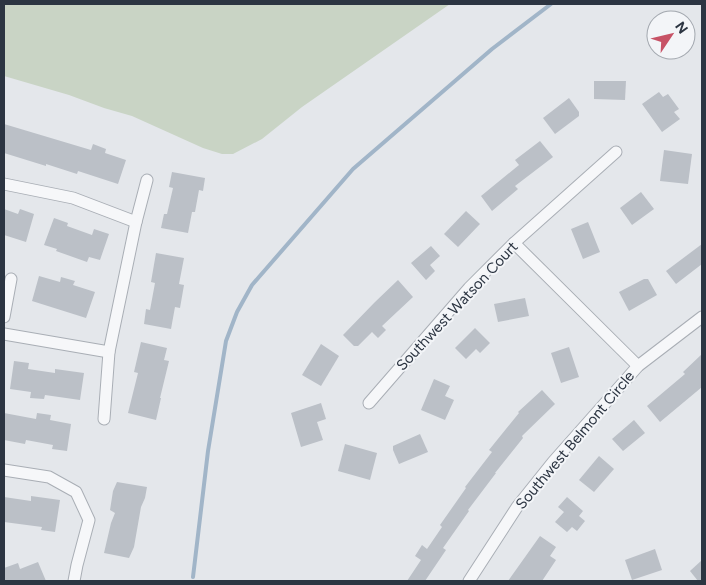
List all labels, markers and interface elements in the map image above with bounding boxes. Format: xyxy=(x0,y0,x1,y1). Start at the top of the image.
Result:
north arrow xyxy=(646,10,696,60)
text: N xyxy=(671,19,691,37)
street label: Southwest Watson Court xyxy=(392,238,522,374)
street label: Southwest Belmont Circle xyxy=(512,367,638,513)

